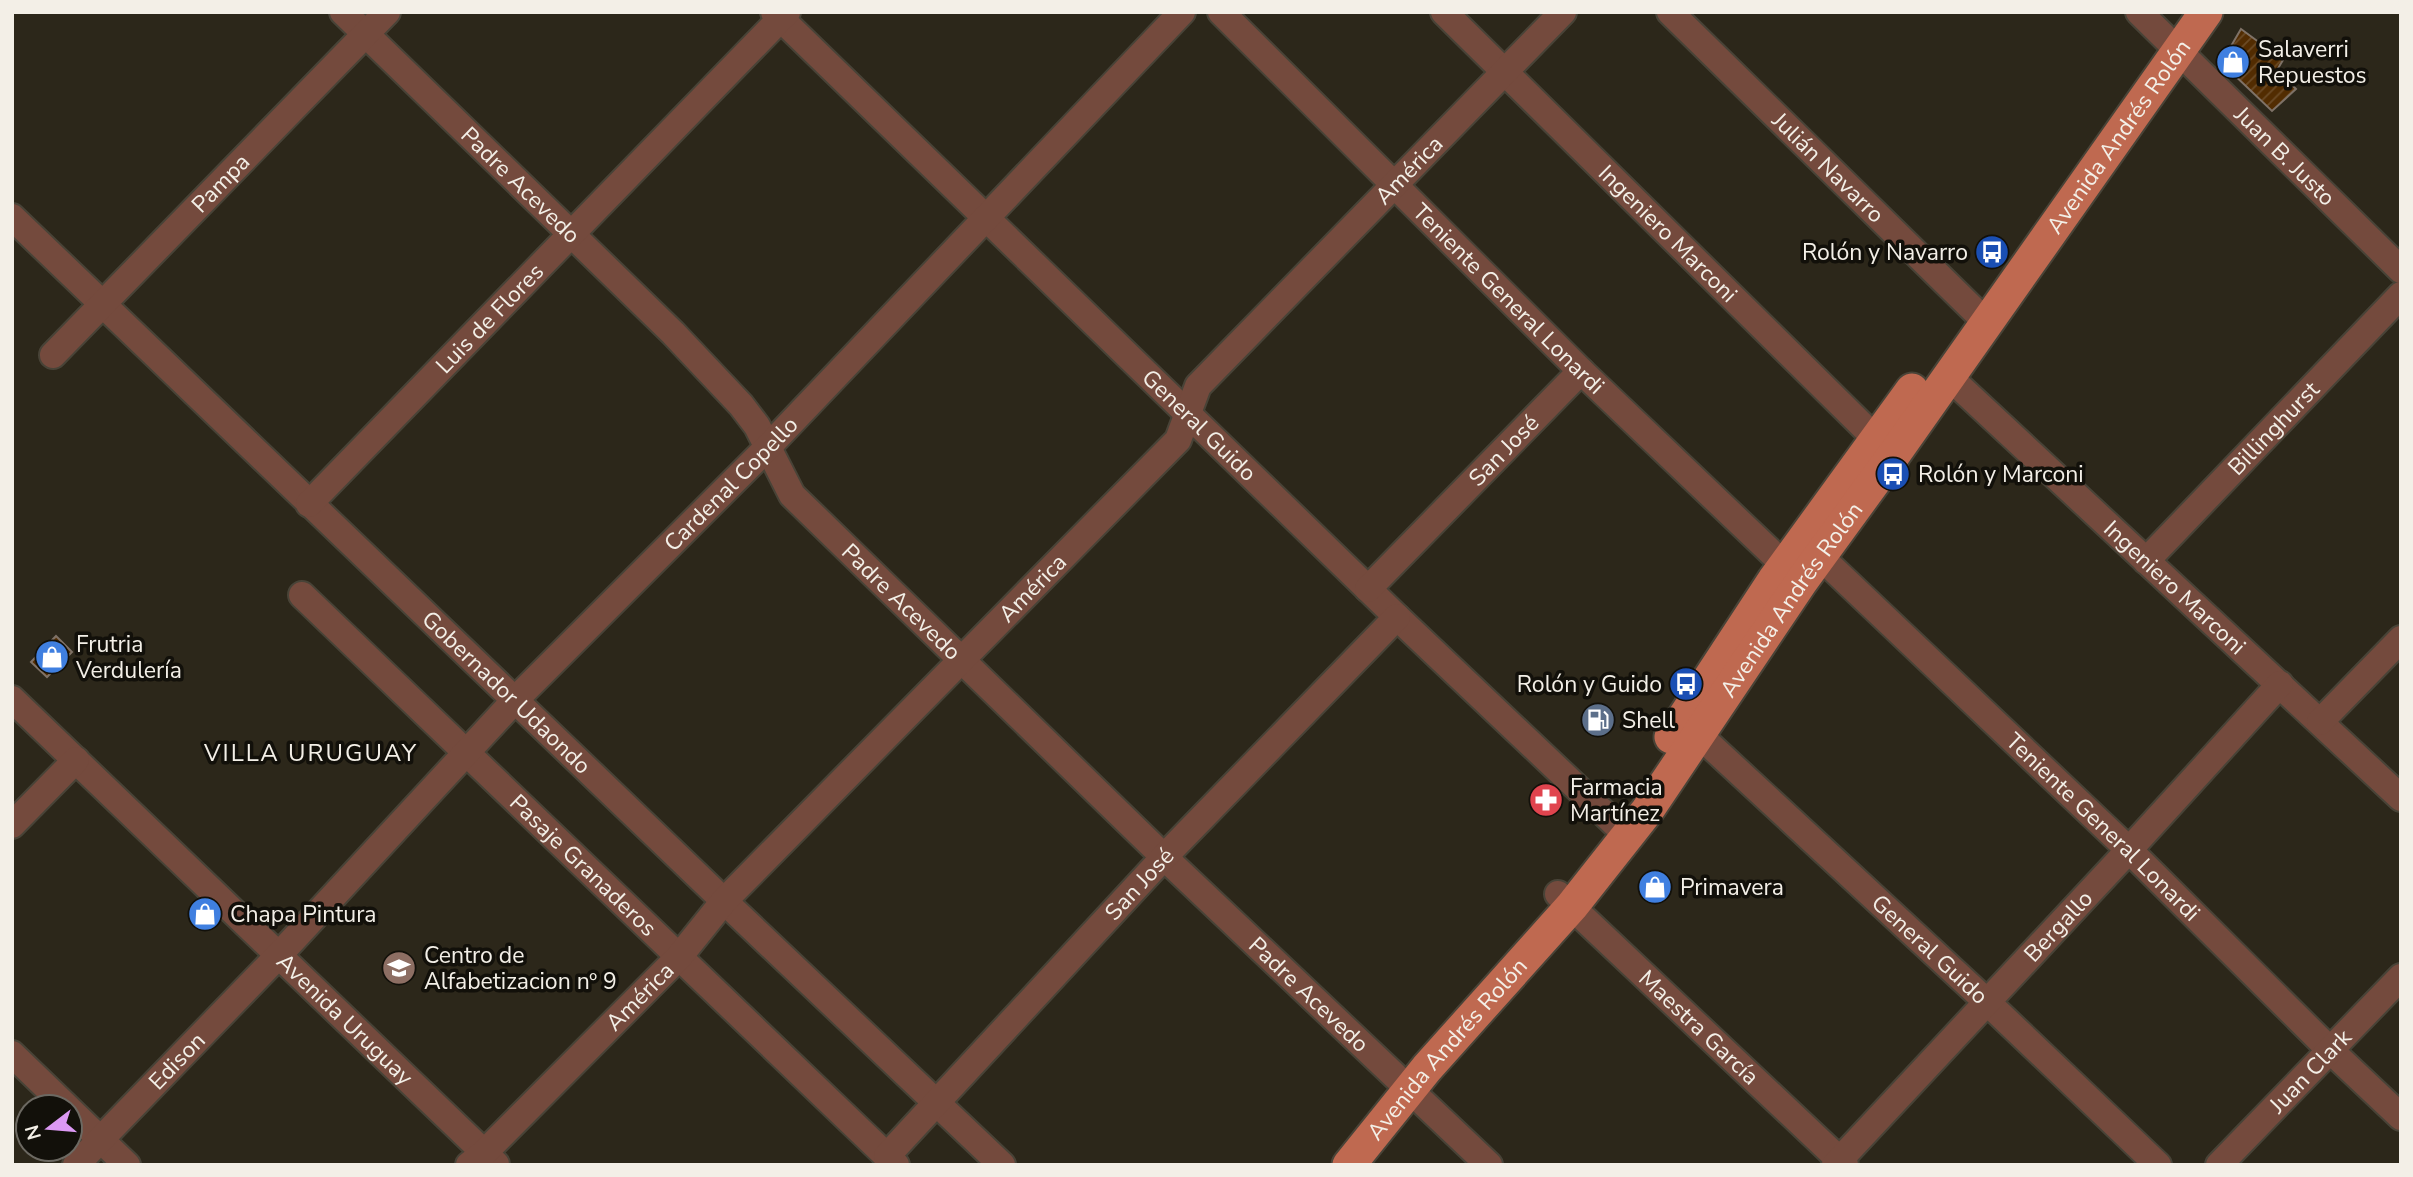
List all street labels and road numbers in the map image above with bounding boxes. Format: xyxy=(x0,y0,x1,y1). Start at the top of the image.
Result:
street label: Avenida Andrés Rolón xyxy=(2039,33,2198,240)
street label: Juan B. Justo xyxy=(2227,99,2342,213)
street label: Julián Navarro xyxy=(1765,105,1891,230)
street label: Padre Acevedo xyxy=(454,120,587,251)
street label: América xyxy=(1368,129,1450,212)
street label: Pampa xyxy=(185,147,257,220)
street label: Ingeniero Marconi xyxy=(1591,158,1744,309)
street label: Teniente General Lonardi xyxy=(1406,197,1611,401)
street label: Luis de Flores xyxy=(429,257,551,381)
street label: General Guido xyxy=(1135,363,1263,488)
street label: Billinghurst xyxy=(2221,374,2327,482)
street label: San José xyxy=(1462,408,1546,493)
street label: Cardenal Copello xyxy=(657,410,805,558)
street label: Avenida Andrés Rolón xyxy=(1713,496,1870,703)
street label: Ingeniero Marconi xyxy=(2097,514,2252,662)
street label: Padre Acevedo xyxy=(835,537,968,667)
street label: América xyxy=(992,547,1074,629)
street label: Gobernador Udaondo xyxy=(415,604,598,781)
street label: Teniente General Lonardi xyxy=(1999,726,2207,928)
street label: Pasaje Granaderos xyxy=(503,787,663,943)
street label: San José xyxy=(1098,841,1181,927)
street label: Bergallo xyxy=(2017,884,2100,969)
street label: General Guido xyxy=(1865,888,1995,1011)
street label: Padre Acevedo xyxy=(1242,930,1376,1059)
street label: Avenida Uruguay xyxy=(270,947,420,1092)
street label: Avenida Andrés Rolón xyxy=(1360,951,1534,1147)
street label: América xyxy=(599,956,681,1038)
street label: Maestra García xyxy=(1632,963,1766,1092)
street label: Juan Clark xyxy=(2262,1022,2359,1121)
street label: Edison xyxy=(142,1025,212,1097)

